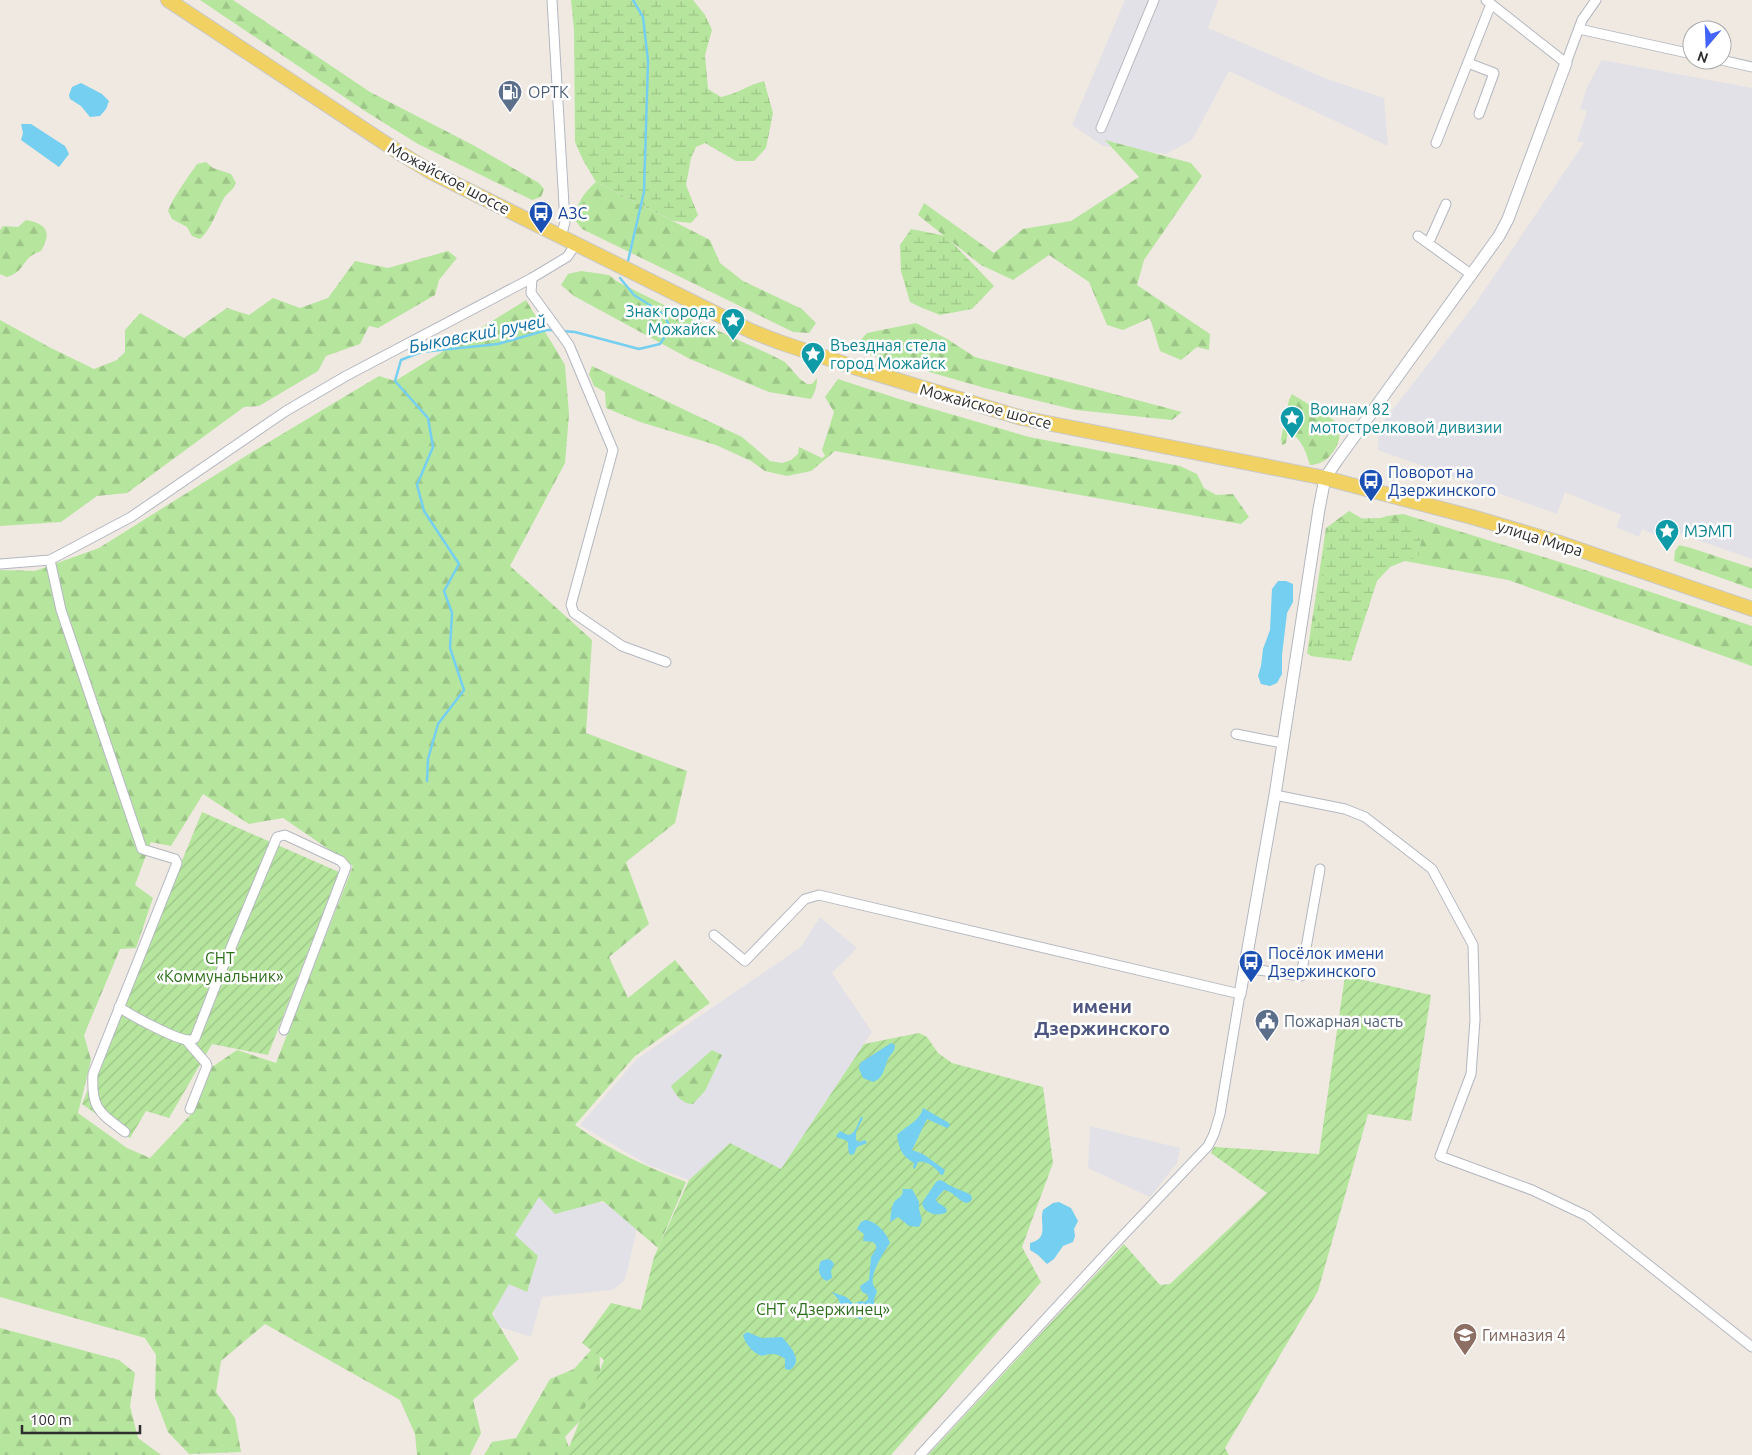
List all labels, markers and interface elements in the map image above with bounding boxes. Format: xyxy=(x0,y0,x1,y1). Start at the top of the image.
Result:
north arrow xyxy=(1682,20,1732,70)
text: N xyxy=(1695,48,1710,67)
fuel station icon: ОРТК xyxy=(497,79,523,113)
place label: ОРТК xyxy=(528,83,569,101)
street label: Можайское шоссе xyxy=(385,138,513,218)
bus stop icon: АЗС xyxy=(528,200,554,234)
place label: АЗС xyxy=(558,204,588,222)
place label: Знак города Можайск xyxy=(625,302,716,338)
place icon: Знак города Можайск xyxy=(720,307,746,341)
water label: Быковский ручей xyxy=(407,310,548,356)
place label: Въездная стела город Можайск xyxy=(830,336,946,372)
place icon: Въездная стела город Можайск xyxy=(800,341,826,375)
street label: Можайское шоссе xyxy=(918,380,1054,432)
place label: Воинам 82 мотострелковой дивизии xyxy=(1310,400,1502,436)
place icon: Воинам 82 мотострелковой дивизии xyxy=(1279,405,1305,439)
place label: Поворот на Дзержинского xyxy=(1388,463,1496,499)
bus stop icon: Поворот на Дзержинского xyxy=(1358,468,1384,502)
street label: улица Мира xyxy=(1495,516,1585,560)
place icon: МЭМП xyxy=(1654,518,1680,552)
place label: МЭМП xyxy=(1684,522,1733,540)
place label: Посёлок имени Дзержинского xyxy=(1268,944,1384,980)
park label: СНТ «Коммунальник» xyxy=(156,949,284,985)
bus stop icon: Посёлок имени Дзержинского xyxy=(1238,949,1264,983)
district label: имени Дзержинского xyxy=(1034,995,1170,1039)
public building icon: Пожарная часть xyxy=(1254,1008,1280,1042)
place label: Пожарная часть xyxy=(1284,1012,1403,1030)
park label: СНТ «Дзержинец» xyxy=(756,1300,890,1318)
school or university icon: Гимназия 4 xyxy=(1452,1322,1478,1356)
place label: Гимназия 4 xyxy=(1482,1326,1566,1344)
scale bar xyxy=(22,1402,140,1434)
text: 100 m xyxy=(30,1411,72,1428)

